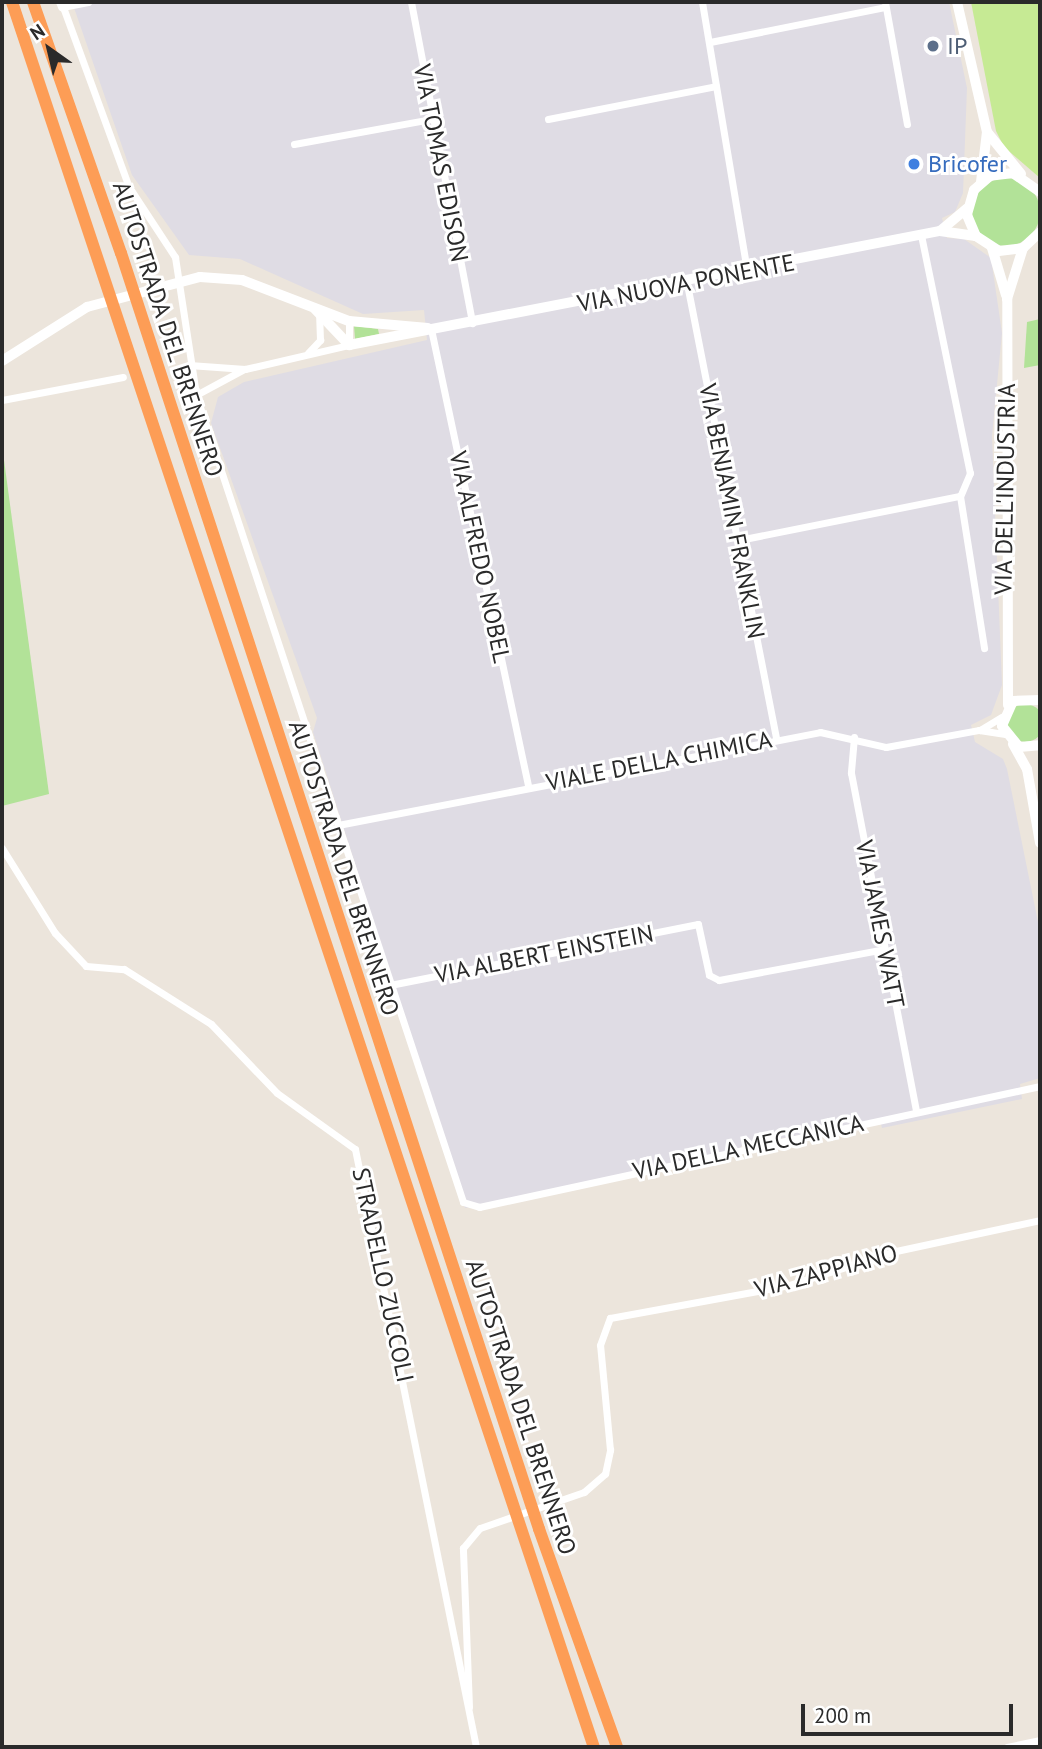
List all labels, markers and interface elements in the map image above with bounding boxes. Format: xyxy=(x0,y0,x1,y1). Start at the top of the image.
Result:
north arrow xyxy=(14,14,84,84)
text: N xyxy=(25,18,49,45)
place label: IP xyxy=(947,32,967,60)
marker: IP xyxy=(925,38,941,54)
street label: VIA TOMAS EDISON xyxy=(408,61,474,265)
place label: Bricofer xyxy=(928,150,1007,178)
marker: Bricofer xyxy=(906,156,922,172)
street label: AUTOSTRADA DEL BRENNERO xyxy=(106,177,230,481)
street label: VIA NUOVA PONENTE xyxy=(574,248,798,318)
street label: VIA BENJAMIN FRANKLIN xyxy=(693,381,771,641)
street label: VIA DELL'INDUSTRIA xyxy=(989,382,1021,596)
street label: VIA ALFREDO NOBEL xyxy=(443,448,517,666)
street label: AUTOSTRADA DEL BRENNERO xyxy=(282,716,406,1020)
street label: VIALE DELLA CHIMICA xyxy=(543,725,775,797)
street label: VIA JAMES WATT xyxy=(849,837,911,1011)
street label: VIA ALBERT EINSTEIN xyxy=(431,918,657,990)
street label: VIA DELLA MECCANICA xyxy=(629,1108,867,1186)
street label: STRADELLO ZUCCOLI xyxy=(346,1165,420,1385)
street label: VIA ZAPPIANO xyxy=(751,1238,901,1304)
street label: AUTOSTRADA DEL BRENNERO xyxy=(459,1255,583,1559)
scale bar xyxy=(804,1690,1016,1734)
text: 200 m xyxy=(814,1702,871,1729)

